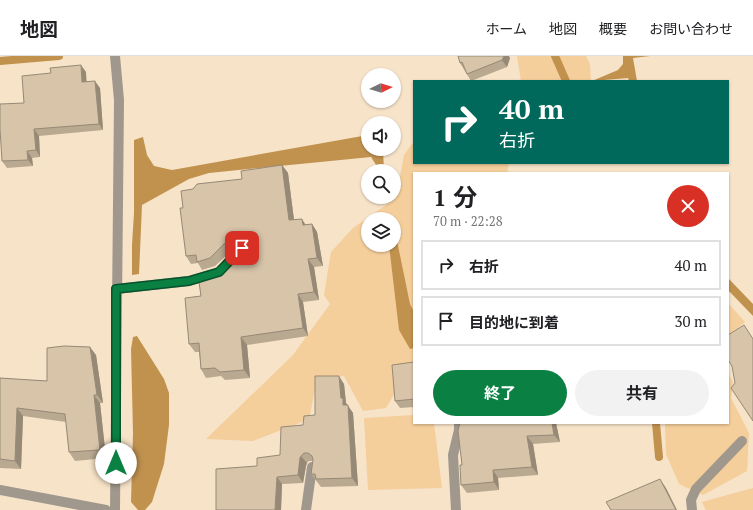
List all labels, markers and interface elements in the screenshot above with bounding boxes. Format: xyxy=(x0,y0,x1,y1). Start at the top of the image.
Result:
text: 地図 xyxy=(20,16,58,41)
text: ホーム xyxy=(485,19,527,38)
text: 地図 xyxy=(549,19,577,38)
text: 概要 xyxy=(599,19,627,38)
text: お問い合わせ xyxy=(649,19,733,38)
north arrow xyxy=(361,68,401,108)
map controls xyxy=(361,68,401,252)
text: 40 m xyxy=(499,90,564,127)
icon: right xyxy=(433,96,485,148)
button: sound xyxy=(361,116,401,156)
text: 右折 xyxy=(499,128,535,152)
button: search xyxy=(361,164,401,204)
text: 1 分 xyxy=(433,181,477,213)
button: close xyxy=(667,185,709,227)
button: layers xyxy=(361,212,401,252)
text: 70 m · 22:28 xyxy=(433,212,503,230)
pin xyxy=(225,231,259,265)
icon: arrive xyxy=(231,237,253,259)
icon: right xyxy=(435,254,457,276)
text: 40 m xyxy=(674,255,707,275)
text: 右折 xyxy=(469,256,499,276)
icon: arrive xyxy=(435,310,457,332)
text: 30 m xyxy=(674,311,707,331)
text: 目的地に到着 xyxy=(469,312,559,332)
button: 終了 xyxy=(433,370,567,416)
button: 共有 xyxy=(575,370,709,416)
position arrow xyxy=(95,442,137,484)

